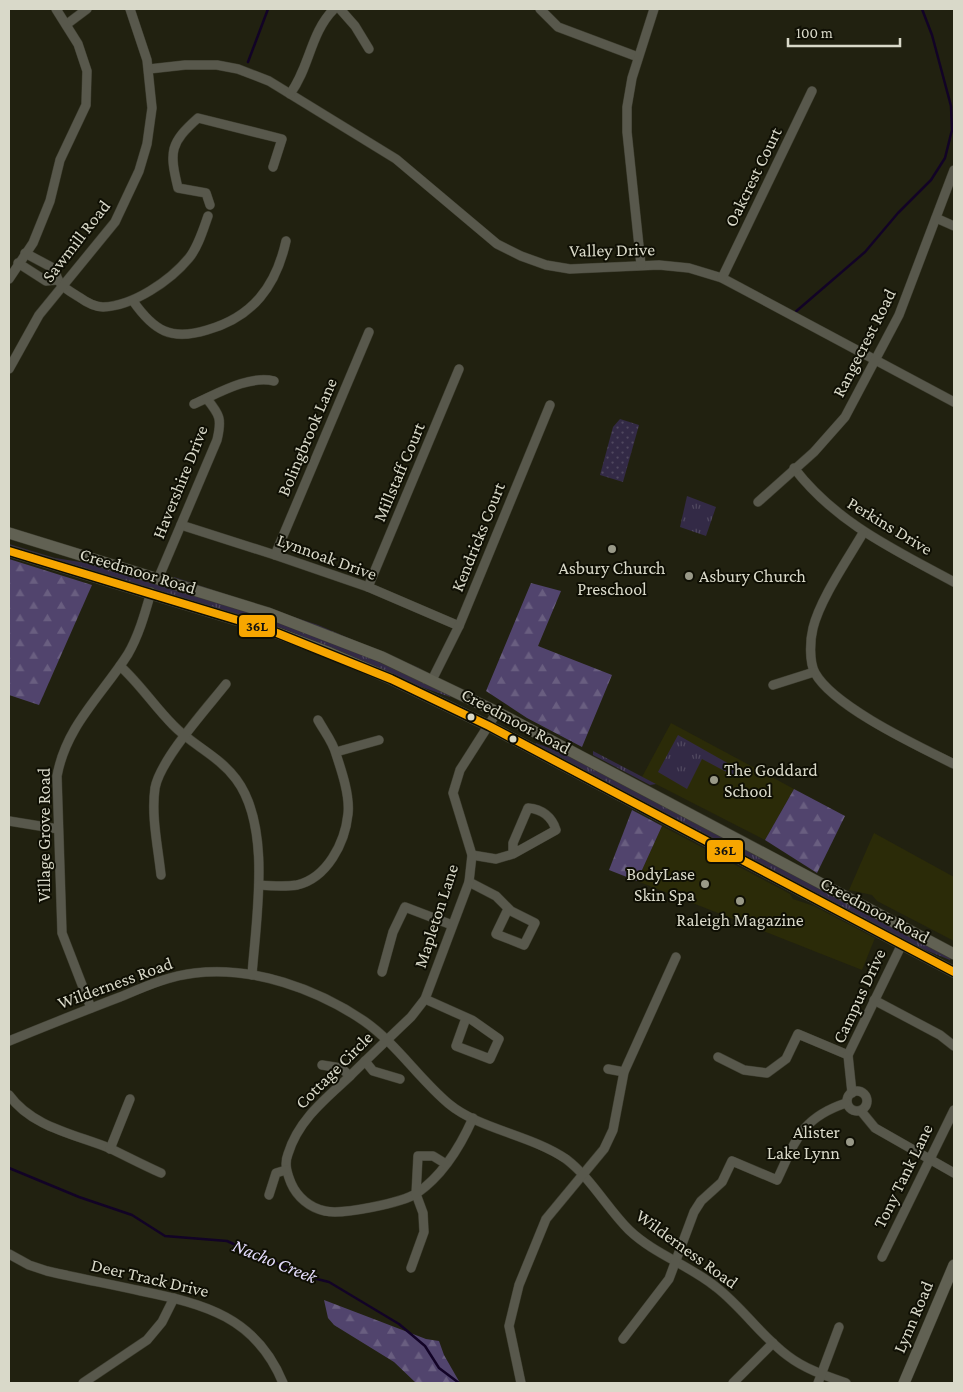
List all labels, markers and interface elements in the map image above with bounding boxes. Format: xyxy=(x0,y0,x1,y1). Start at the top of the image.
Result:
scale bar xyxy=(788,15,900,47)
text: 100 m xyxy=(796,25,833,41)
street label: Oakcrest Court xyxy=(720,123,786,230)
street label: Sawmill Road xyxy=(38,196,115,286)
street label: Valley Drive xyxy=(569,239,655,261)
street label: Rangecrest Road xyxy=(828,285,900,400)
street label: Bolingbrook Lane xyxy=(273,375,341,499)
street label: Millstaff Court xyxy=(369,418,429,525)
street label: Havershire Drive xyxy=(148,422,212,542)
street label: Kendricks Court xyxy=(447,479,509,595)
street label: Perkins Drive xyxy=(844,493,936,559)
street label: Lynnoak Drive xyxy=(274,530,380,584)
marker: Asbury Church Preschool xyxy=(606,543,618,555)
street label: Creedmoor Road xyxy=(77,544,199,598)
place label: Asbury Church Preschool xyxy=(559,558,666,599)
place label: Asbury Church xyxy=(699,566,806,586)
marker: Asbury Church xyxy=(683,570,695,582)
line badge: 36L xyxy=(238,614,276,638)
text: 36L xyxy=(246,618,268,634)
street label: Creedmoor Road xyxy=(458,684,574,758)
unlabelled marker xyxy=(466,712,476,722)
unlabelled marker xyxy=(508,734,518,744)
place label: The Goddard School xyxy=(724,760,818,801)
street label: Village Grove Road xyxy=(34,767,54,902)
marker: The Goddard School xyxy=(708,774,720,786)
line badge: 36L xyxy=(706,839,744,863)
text: 36L xyxy=(714,842,736,858)
street label: Mapleton Lane xyxy=(410,861,462,970)
place label: BodyLase Skin Spa xyxy=(626,864,695,905)
street label: Creedmoor Road xyxy=(817,873,933,947)
marker: BodyLase Skin Spa xyxy=(699,878,711,890)
marker: Raleigh Magazine xyxy=(734,895,746,907)
place label: Raleigh Magazine xyxy=(676,910,804,930)
street label: Campus Drive xyxy=(828,946,890,1046)
street label: Wilderness Road xyxy=(55,953,176,1013)
street label: Cottage Circle xyxy=(291,1027,377,1113)
street label: Tony Tank Lane xyxy=(869,1121,937,1231)
place label: Alister Lake Lynn xyxy=(767,1122,841,1163)
marker: Alister Lake Lynn xyxy=(844,1136,856,1148)
street label: Wilderness Road xyxy=(632,1205,742,1293)
water label: Nacho Creek xyxy=(230,1235,321,1288)
street label: Deer Track Drive xyxy=(89,1255,211,1301)
street label: Lynn Road xyxy=(889,1278,937,1356)

